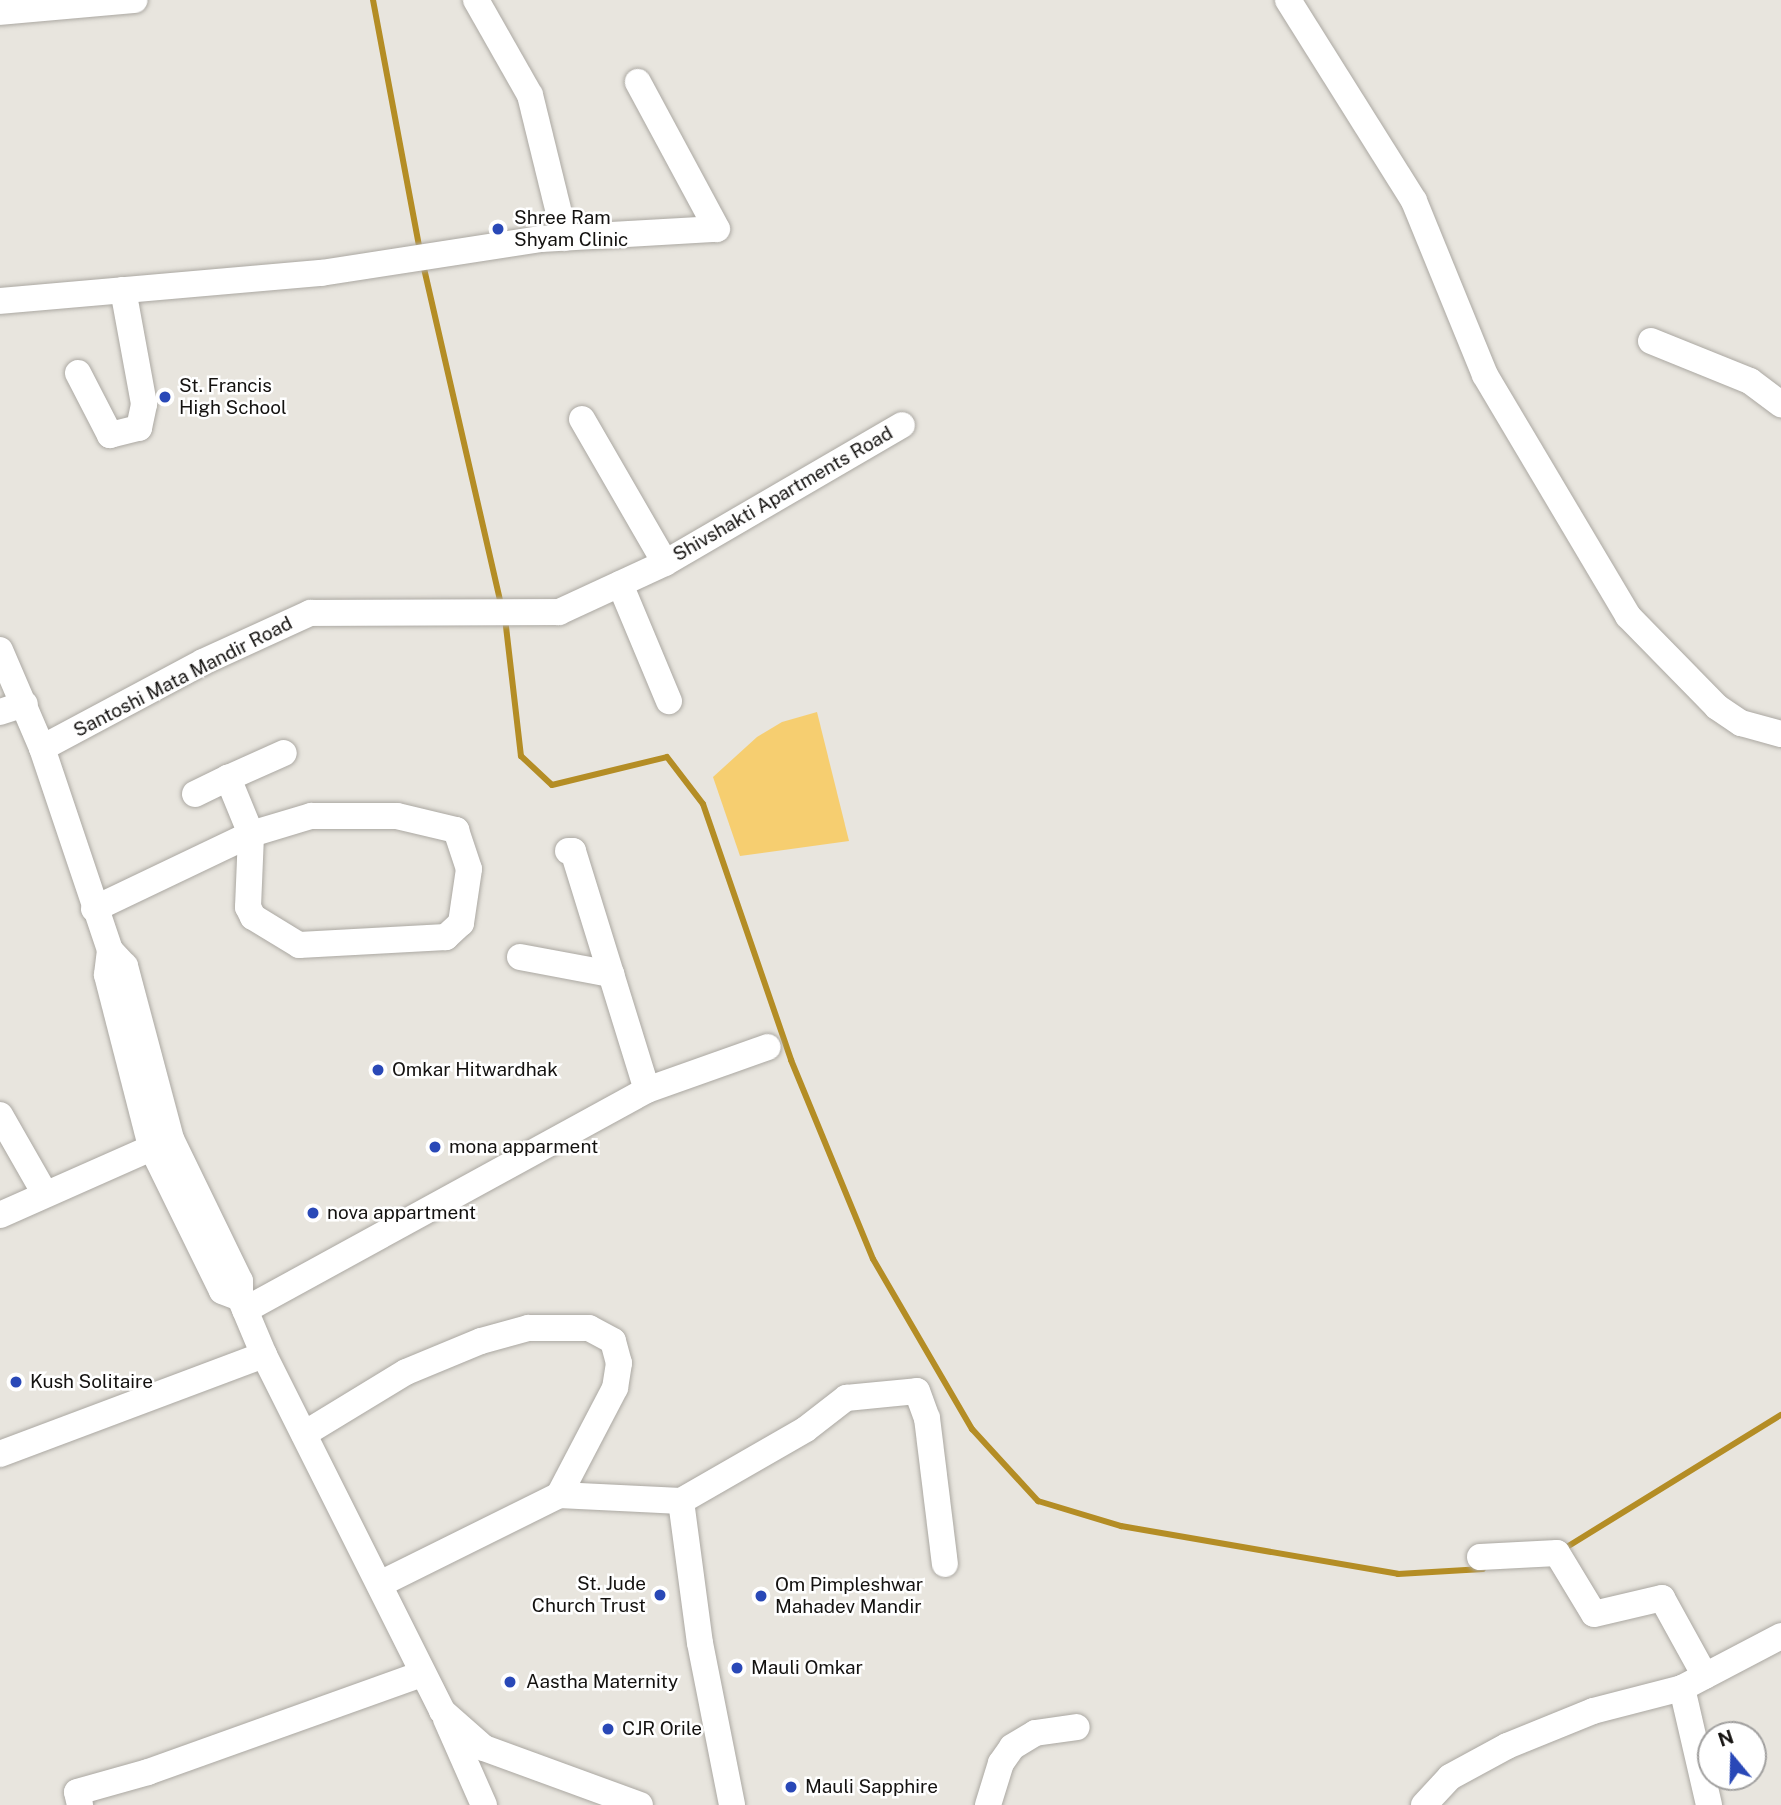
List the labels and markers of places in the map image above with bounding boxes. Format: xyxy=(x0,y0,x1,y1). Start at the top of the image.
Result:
place label: Shree Ram Shyam Clinic xyxy=(514,207,628,251)
marker: Shree Ram Shyam Clinic xyxy=(488,219,508,239)
place label: St. Francis High School xyxy=(179,375,287,419)
marker: St. Francis High School xyxy=(157,389,173,405)
place label: Omkar Hitwardhak xyxy=(392,1059,558,1081)
marker: Omkar Hitwardhak xyxy=(370,1062,386,1078)
place label: mona apparment xyxy=(449,1136,598,1158)
marker: mona apparment xyxy=(427,1139,443,1155)
place label: nova appartment xyxy=(327,1202,476,1224)
marker: nova appartment xyxy=(305,1205,321,1221)
place label: Kush Solitaire xyxy=(30,1371,153,1393)
marker: Kush Solitaire xyxy=(8,1374,24,1390)
place label: St. Jude Church Trust xyxy=(532,1573,646,1617)
place label: Om Pimpleshwar Mahadev Mandir xyxy=(775,1574,923,1618)
marker: St. Jude Church Trust xyxy=(652,1587,668,1603)
marker: Om Pimpleshwar Mahadev Mandir xyxy=(753,1588,769,1604)
place label: Mauli Omkar xyxy=(751,1657,863,1679)
marker: Mauli Omkar xyxy=(729,1660,745,1676)
place label: Aastha Maternity xyxy=(526,1671,678,1693)
marker: Aastha Maternity xyxy=(500,1672,520,1692)
place label: CJR Orile xyxy=(622,1718,702,1740)
marker: CJR Orile xyxy=(600,1721,616,1737)
place label: Mauli Sapphire xyxy=(805,1776,938,1798)
marker: Mauli Sapphire xyxy=(783,1779,799,1795)

